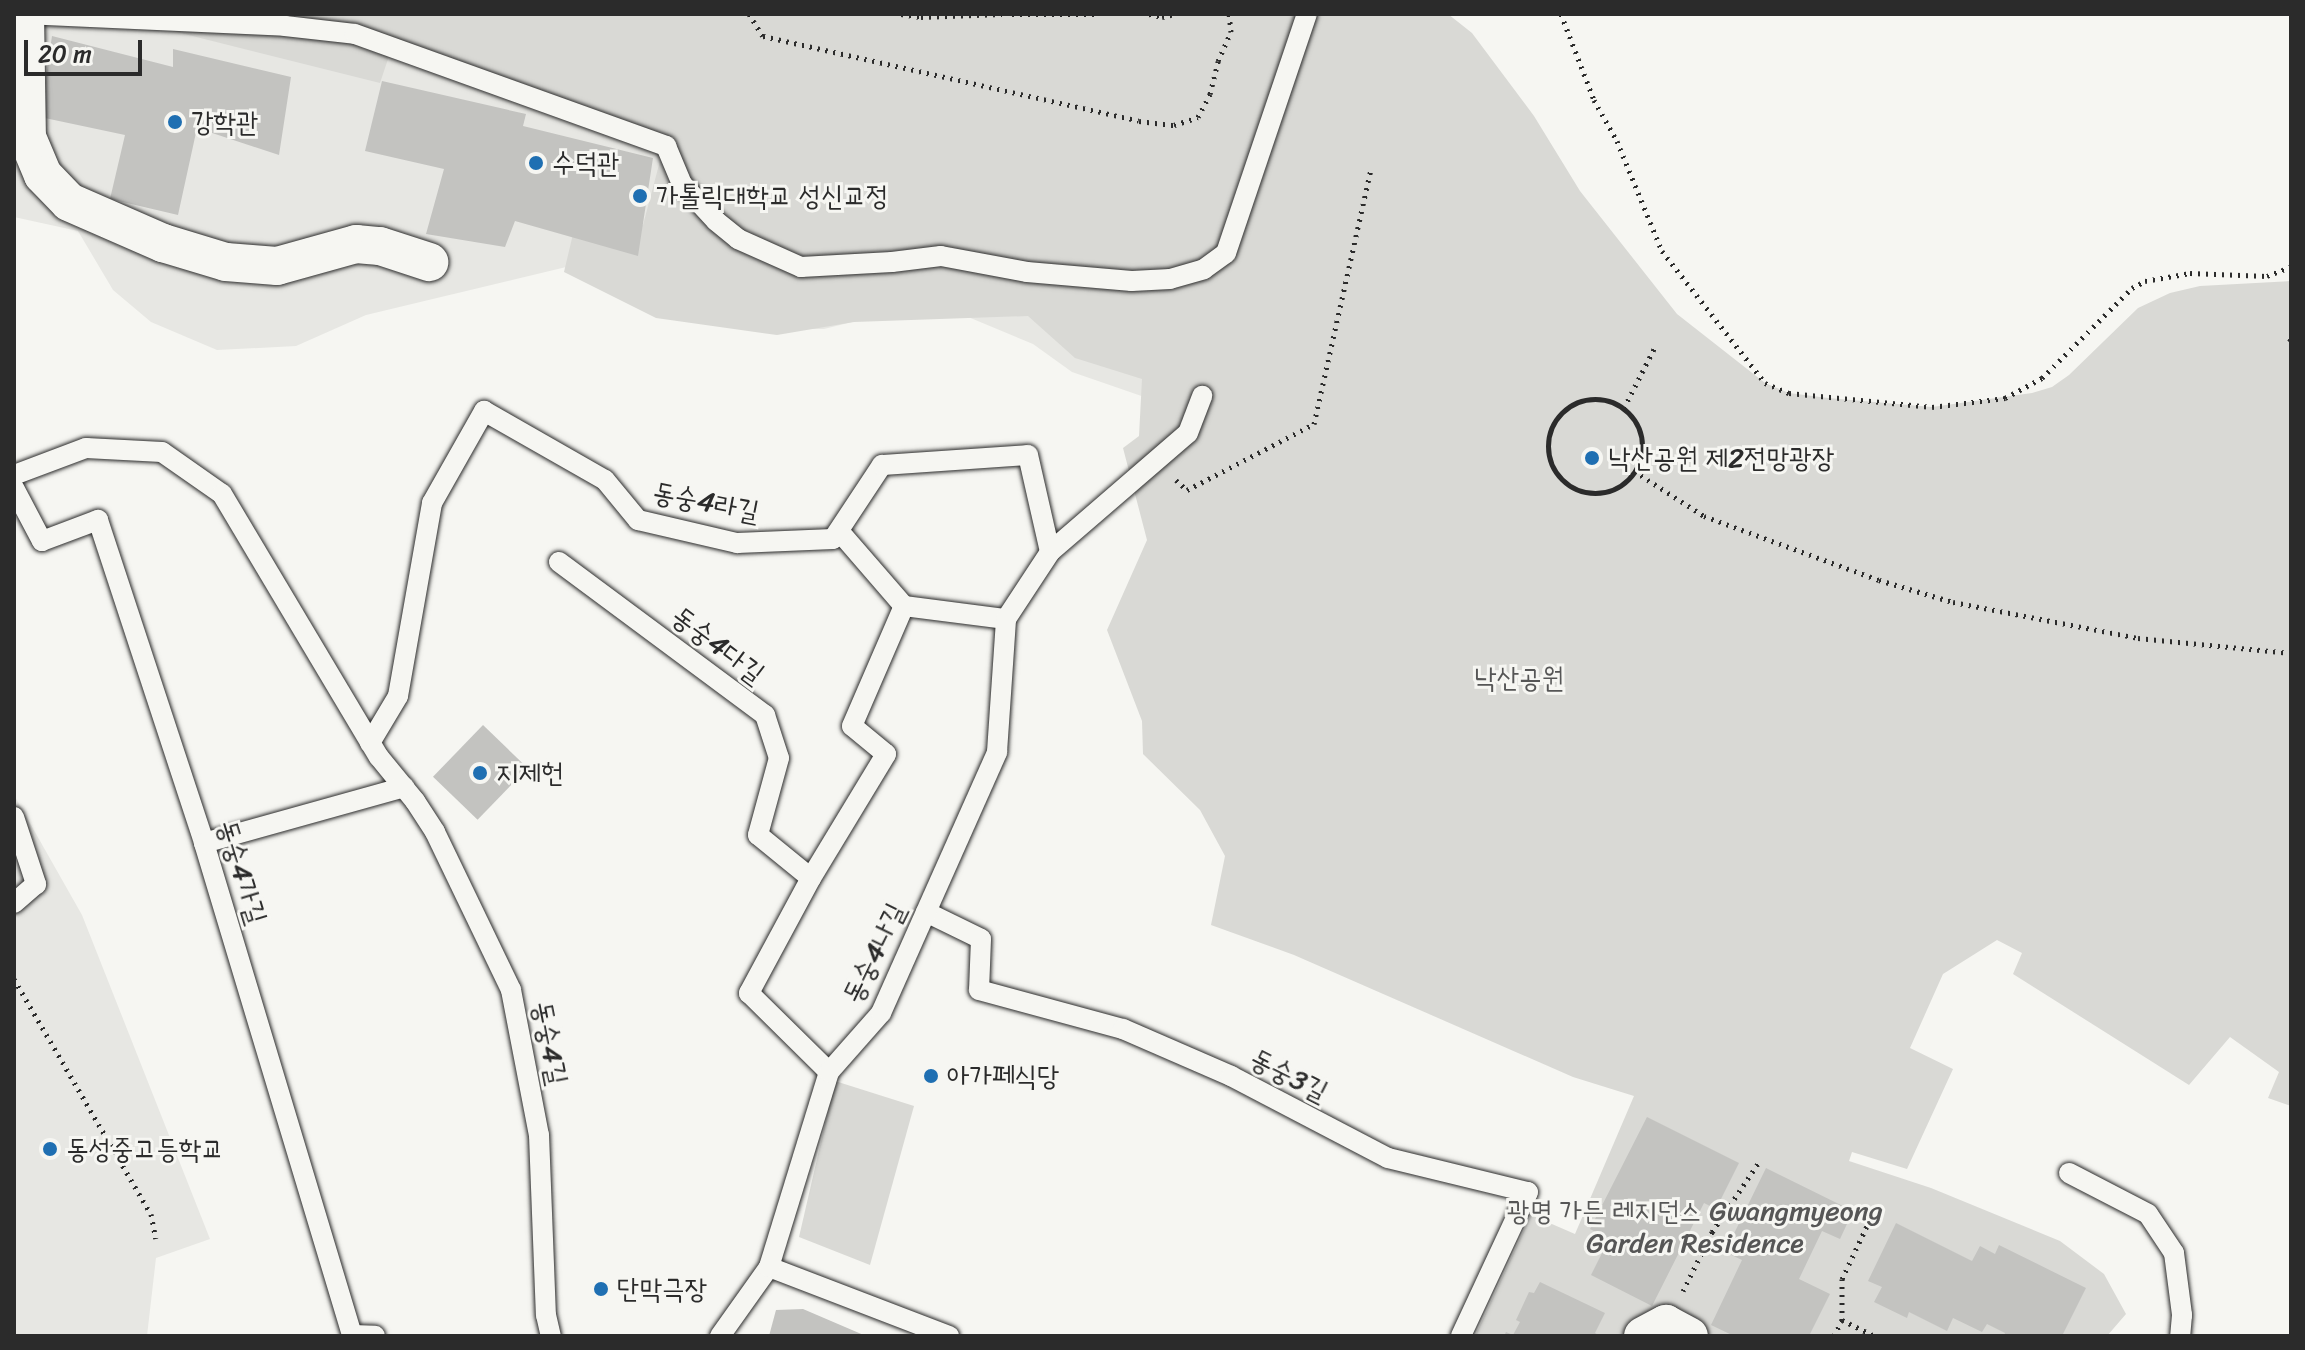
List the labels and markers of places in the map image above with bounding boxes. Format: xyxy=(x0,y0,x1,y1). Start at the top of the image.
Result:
place label: 강학관 xyxy=(191,105,259,139)
marker: 강학관 xyxy=(166,113,184,131)
place label: 수덕관 xyxy=(552,146,620,180)
marker: 수덕관 xyxy=(527,154,545,172)
place label: 가톨릭대학교 성신교정 xyxy=(656,179,889,213)
marker: 가톨릭대학교 성신교정 xyxy=(631,187,649,205)
place label: 낙산공원 제2전망광장 xyxy=(1608,441,1834,475)
marker: 낙산공원 제2전망광장 xyxy=(1583,449,1601,467)
place label: 지제헌 xyxy=(496,756,564,790)
marker: 지제헌 xyxy=(471,764,489,782)
place label: 아가페식당 xyxy=(947,1059,1060,1093)
marker: 아가페식당 xyxy=(922,1067,940,1085)
place label: 동성중고등학교 xyxy=(66,1132,224,1166)
marker: 동성중고등학교 xyxy=(41,1140,59,1158)
place label: 단막극장 xyxy=(617,1272,707,1306)
marker: 단막극장 xyxy=(592,1280,610,1298)

